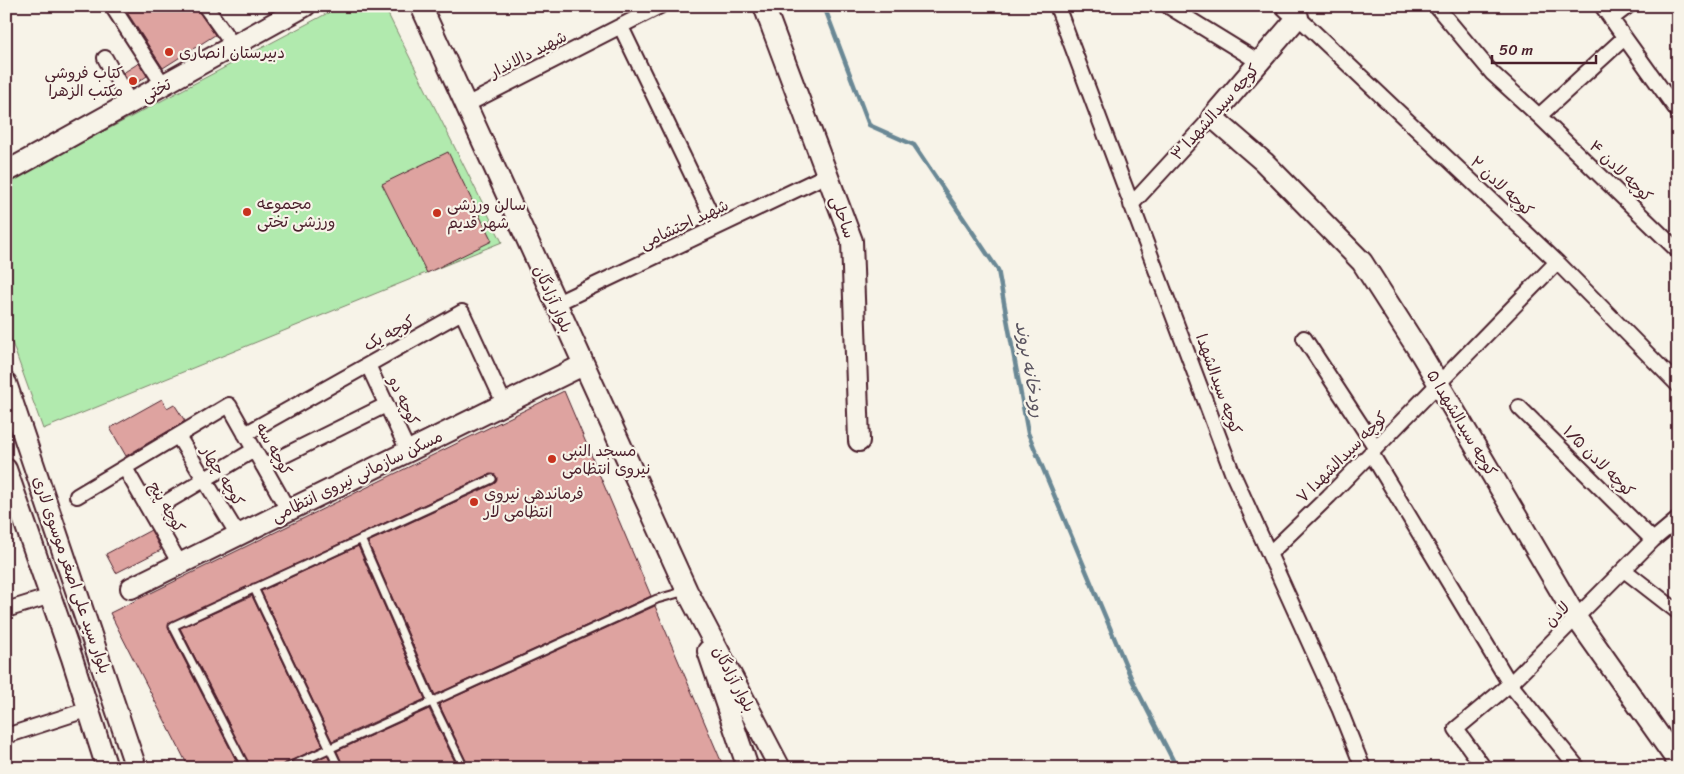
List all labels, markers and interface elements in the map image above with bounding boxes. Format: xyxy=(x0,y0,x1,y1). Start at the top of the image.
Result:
street label: شهید دالاندار xyxy=(482,22,572,87)
scale bar xyxy=(1492,32,1595,64)
text: 50 m xyxy=(1499,37,1534,63)
place label: دبیرستان انصاری xyxy=(179,38,285,67)
marker: دبیرستان انصاری xyxy=(163,46,175,58)
street label: کوچه سیدالشهدا ۳ xyxy=(1163,57,1267,167)
place label: کتاب فروشی مکتب الزهرا xyxy=(45,58,123,105)
street label: تختی xyxy=(135,70,177,110)
marker: کتاب فروشی مکتب الزهرا xyxy=(127,75,139,87)
street label: کوچه لادن ۴ xyxy=(1582,133,1660,210)
street label: کوچه لادن ۲ xyxy=(1463,148,1541,224)
place label: مجموعه ورزشی تختی xyxy=(257,189,335,236)
place label: سالن ورزشی شهر قدیم xyxy=(447,190,526,237)
street label: شهید احتشامی xyxy=(634,191,734,257)
street label: ساحلی xyxy=(822,191,864,243)
marker: مجموعه ورزشی تختی xyxy=(241,206,253,218)
marker: سالن ورزشی شهر قدیم xyxy=(431,207,443,219)
street label: بلوار آزادگان xyxy=(525,260,581,338)
street label: کوچه یک xyxy=(358,307,420,359)
water label: رودخانه بروند xyxy=(1006,318,1054,420)
street label: کوچه سیدالشهدا xyxy=(1187,329,1251,439)
street label: کوچه سیدالشهدا ۵ xyxy=(1418,364,1506,482)
street label: کوچه دو xyxy=(379,370,428,431)
street label: کوچه سیدالشهدا ۷ xyxy=(1289,404,1395,510)
street label: کوچه سه xyxy=(247,417,301,481)
street label: کوچه لادن ۱/۵ xyxy=(1556,418,1642,504)
street label: مسکن سازمانی نیروی انتظامی xyxy=(266,422,448,530)
place label: مسجد النبی نیروی انتظامی xyxy=(562,436,650,483)
street label: کوچه چهار xyxy=(192,438,253,512)
marker: مسجد النبی نیروی انتظامی xyxy=(546,453,558,465)
street label: بلوار سید علی اصغر موسوی لاری xyxy=(24,472,120,678)
street label: کوچه پنج xyxy=(140,475,194,539)
place label: فرماندهی نیروی انتظامی لار xyxy=(482,479,584,526)
marker: فرماندهی نیروی انتظامی لار xyxy=(468,496,480,508)
street label: لادن xyxy=(1537,594,1577,634)
street label: بلوار آزادگان xyxy=(704,640,764,718)

